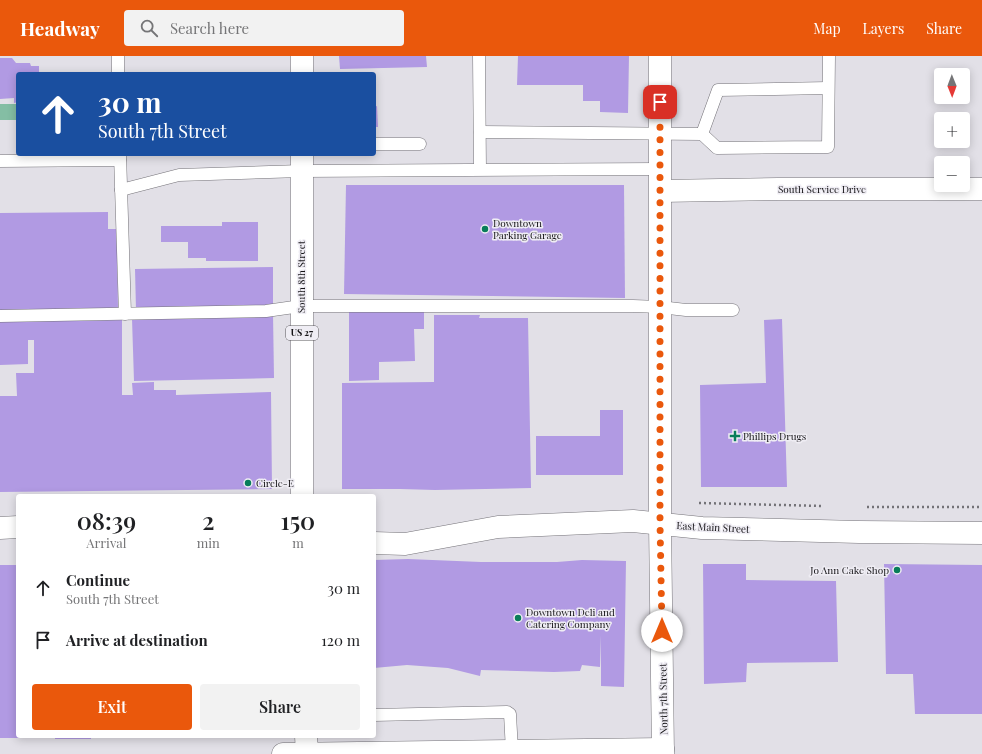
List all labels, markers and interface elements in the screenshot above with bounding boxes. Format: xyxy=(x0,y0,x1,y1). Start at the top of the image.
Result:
search box xyxy=(124,10,404,46)
text: Headway xyxy=(20,15,100,41)
icon: search xyxy=(138,17,160,39)
text: Search here xyxy=(170,18,249,38)
text: Map xyxy=(813,19,841,38)
text: Layers xyxy=(863,19,904,38)
text: Share xyxy=(926,19,962,38)
north arrow xyxy=(934,68,970,104)
map controls xyxy=(934,68,970,192)
text: 30 m xyxy=(98,83,162,120)
pin xyxy=(643,85,677,119)
icon: ahead xyxy=(32,88,84,140)
icon: arrive xyxy=(649,91,671,113)
button: + xyxy=(934,112,970,148)
text: South 7th Street xyxy=(98,119,227,143)
button: − xyxy=(934,156,970,192)
street label: South Service Drive xyxy=(778,182,866,196)
place label: Downtown Parking Garage xyxy=(493,216,562,242)
marker: Downtown Parking Garage xyxy=(480,224,490,234)
street label: South 8th Street xyxy=(294,240,308,313)
road number: US 27 xyxy=(286,326,318,340)
place label: Phillips Drugs xyxy=(743,429,806,443)
marker: Phillips Drugs xyxy=(730,431,740,441)
place label: Circle-E xyxy=(256,476,294,490)
marker: Circle-E xyxy=(243,478,253,488)
text: 08:39 xyxy=(77,504,136,536)
text: 2 xyxy=(202,504,214,536)
text: 150 xyxy=(281,504,315,536)
street label: East Main Street xyxy=(676,518,750,536)
text: Arrival xyxy=(86,534,126,551)
text: min xyxy=(197,534,220,551)
text: m xyxy=(292,534,304,551)
place label: Jo Ann Cake Shop xyxy=(809,563,889,577)
marker: Jo Ann Cake Shop xyxy=(892,565,902,575)
text: Continue xyxy=(66,570,130,590)
icon: ahead xyxy=(32,577,54,599)
text: 30 m xyxy=(327,578,360,598)
text: South 7th Street xyxy=(66,590,159,607)
place label: Downtown Deli and Catering Company xyxy=(526,605,615,631)
position arrow xyxy=(641,610,683,652)
marker: Downtown Deli and Catering Company xyxy=(513,613,523,623)
icon: arrive xyxy=(32,629,54,651)
text: Arrive at destination xyxy=(66,630,208,650)
text: 120 m xyxy=(321,630,360,650)
street label: North 7th Street xyxy=(655,663,671,735)
button: Exit xyxy=(32,684,192,730)
button: Share xyxy=(200,684,360,730)

